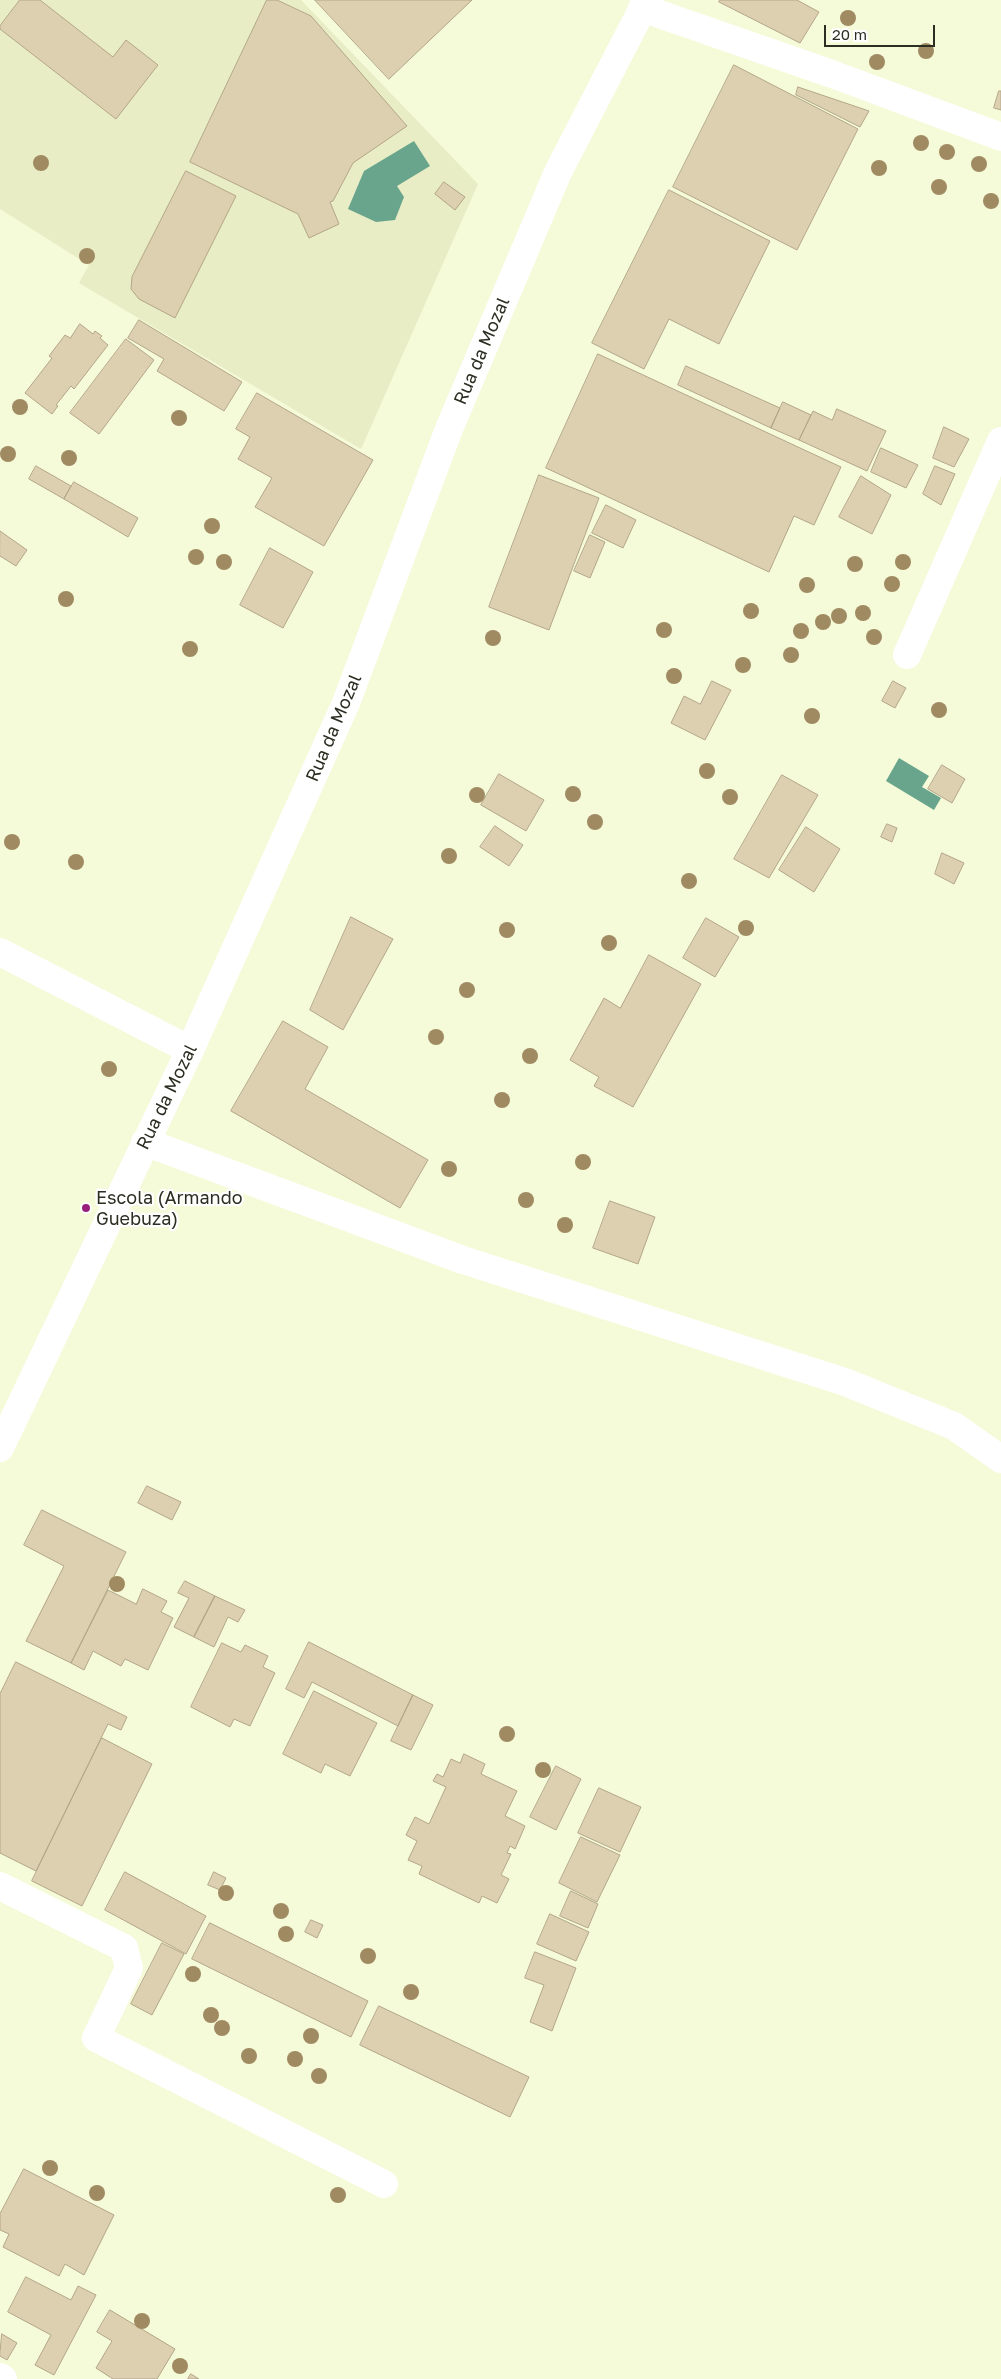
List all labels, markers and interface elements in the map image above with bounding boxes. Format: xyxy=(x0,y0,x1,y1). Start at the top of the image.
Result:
scale bar xyxy=(826,15,937,47)
text: 20 m xyxy=(832,25,867,43)
street label: Rua da Mozal xyxy=(450,294,514,408)
street label: Rua da Mozal xyxy=(302,671,366,785)
street label: Rua da Mozal xyxy=(132,1041,202,1153)
place label: Escola (Armando Guebuza) xyxy=(96,1187,243,1230)
marker: Escola (Armando Guebuza) xyxy=(80,1202,92,1214)

